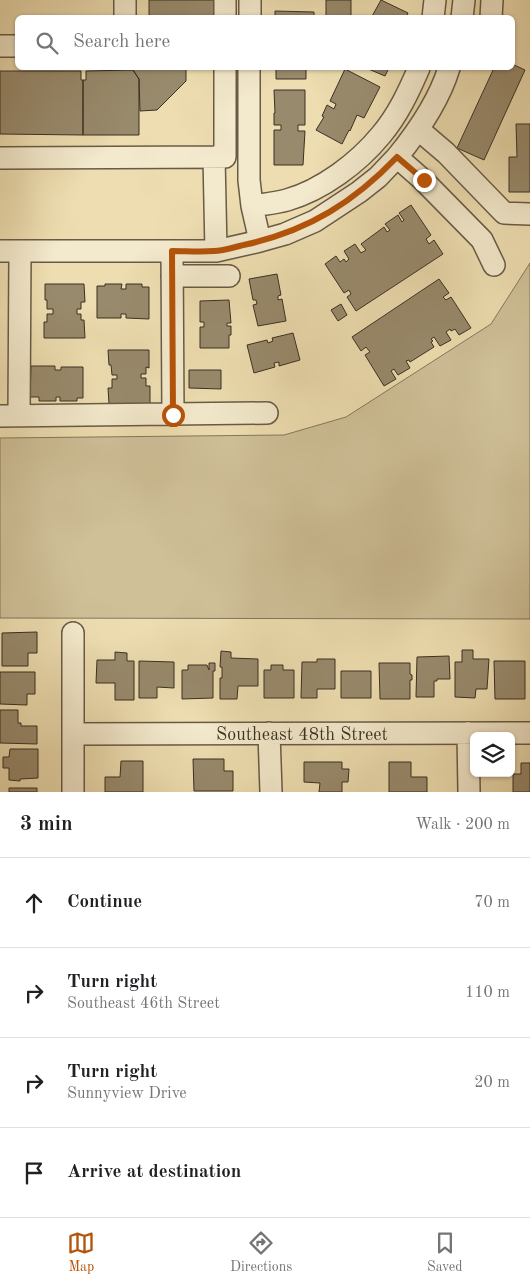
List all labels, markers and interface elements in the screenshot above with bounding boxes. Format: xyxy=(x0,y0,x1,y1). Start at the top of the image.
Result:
search box xyxy=(15,15,515,70)
icon: search xyxy=(33,29,61,57)
text: Search here xyxy=(73,33,170,52)
route end xyxy=(413,169,436,192)
route start xyxy=(162,404,185,427)
street label: Southeast 48th Street xyxy=(216,726,388,744)
map controls xyxy=(470,732,515,777)
button: layers xyxy=(470,732,515,777)
text: 3 min xyxy=(20,814,73,835)
text: Walk · 200 m xyxy=(415,817,510,833)
icon: ahead xyxy=(20,889,48,917)
text: Continue xyxy=(67,893,142,912)
text: 70 m xyxy=(474,895,510,911)
text: Turn right xyxy=(67,973,157,992)
icon: right xyxy=(20,979,48,1007)
text: 110 m xyxy=(465,985,510,1001)
text: Southeast 46th Street xyxy=(67,996,220,1012)
text: Turn right xyxy=(67,1063,157,1082)
icon: right xyxy=(20,1069,48,1097)
text: 20 m xyxy=(474,1075,510,1091)
text: Sunnyview Drive xyxy=(67,1086,187,1102)
icon: arrive xyxy=(20,1159,48,1187)
text: Arrive at destination xyxy=(67,1163,241,1182)
tab: Map xyxy=(67,1229,95,1276)
tab: Directions xyxy=(230,1229,292,1276)
tab: Saved xyxy=(427,1229,463,1276)

